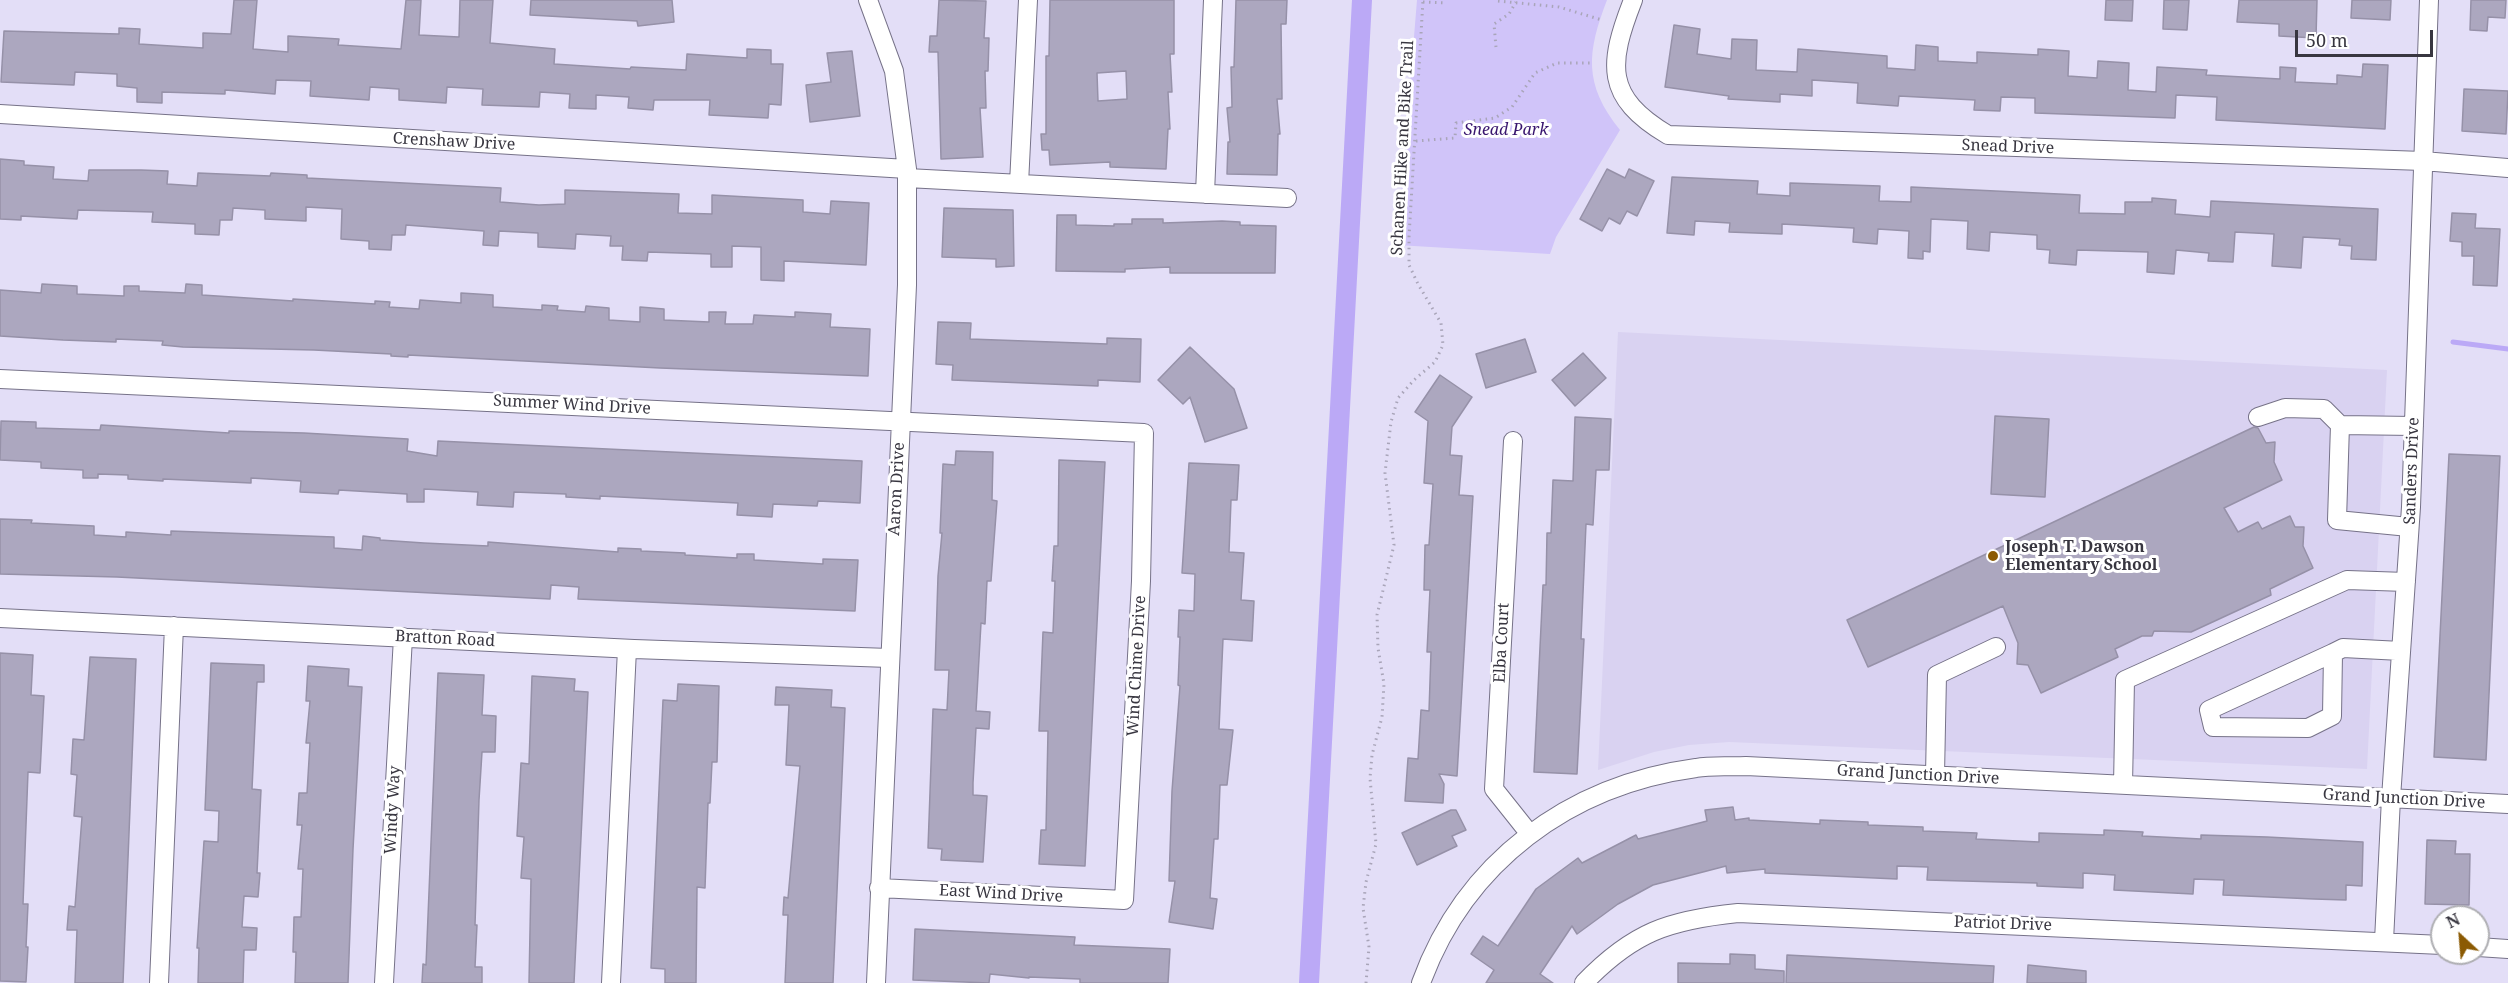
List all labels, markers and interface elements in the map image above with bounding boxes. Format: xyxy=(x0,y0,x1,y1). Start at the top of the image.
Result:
scale bar xyxy=(2298,18,2436,56)
text: 50 m xyxy=(2306,28,2348,52)
street label: Schanen Hike and Bike Trail xyxy=(1388,40,1418,256)
park label: Snead Park xyxy=(1464,120,1548,140)
street label: Crenshaw Drive xyxy=(392,129,516,155)
street label: Snead Drive xyxy=(1961,136,2055,158)
street label: Summer Wind Drive xyxy=(493,391,651,419)
street label: Sanders Drive xyxy=(2401,417,2423,525)
street label: Aaron Drive xyxy=(885,442,909,536)
place label: Joseph T. Dawson Elementary School xyxy=(2005,537,2157,575)
marker: Joseph T. Dawson Elementary School xyxy=(1986,549,2000,563)
street label: Wind Chime Drive xyxy=(1124,595,1150,737)
street label: Elba Court xyxy=(1490,602,1514,684)
street label: Bratton Road xyxy=(394,627,496,651)
street label: Grand Junction Drive xyxy=(1836,761,2000,789)
street label: Windy Way xyxy=(381,765,405,855)
street label: Grand Junction Drive xyxy=(2322,785,2486,813)
street label: East Wind Drive xyxy=(938,881,1064,907)
north arrow xyxy=(2430,905,2490,965)
text: N xyxy=(2442,908,2463,933)
street label: Patriot Drive xyxy=(1954,913,2052,935)

